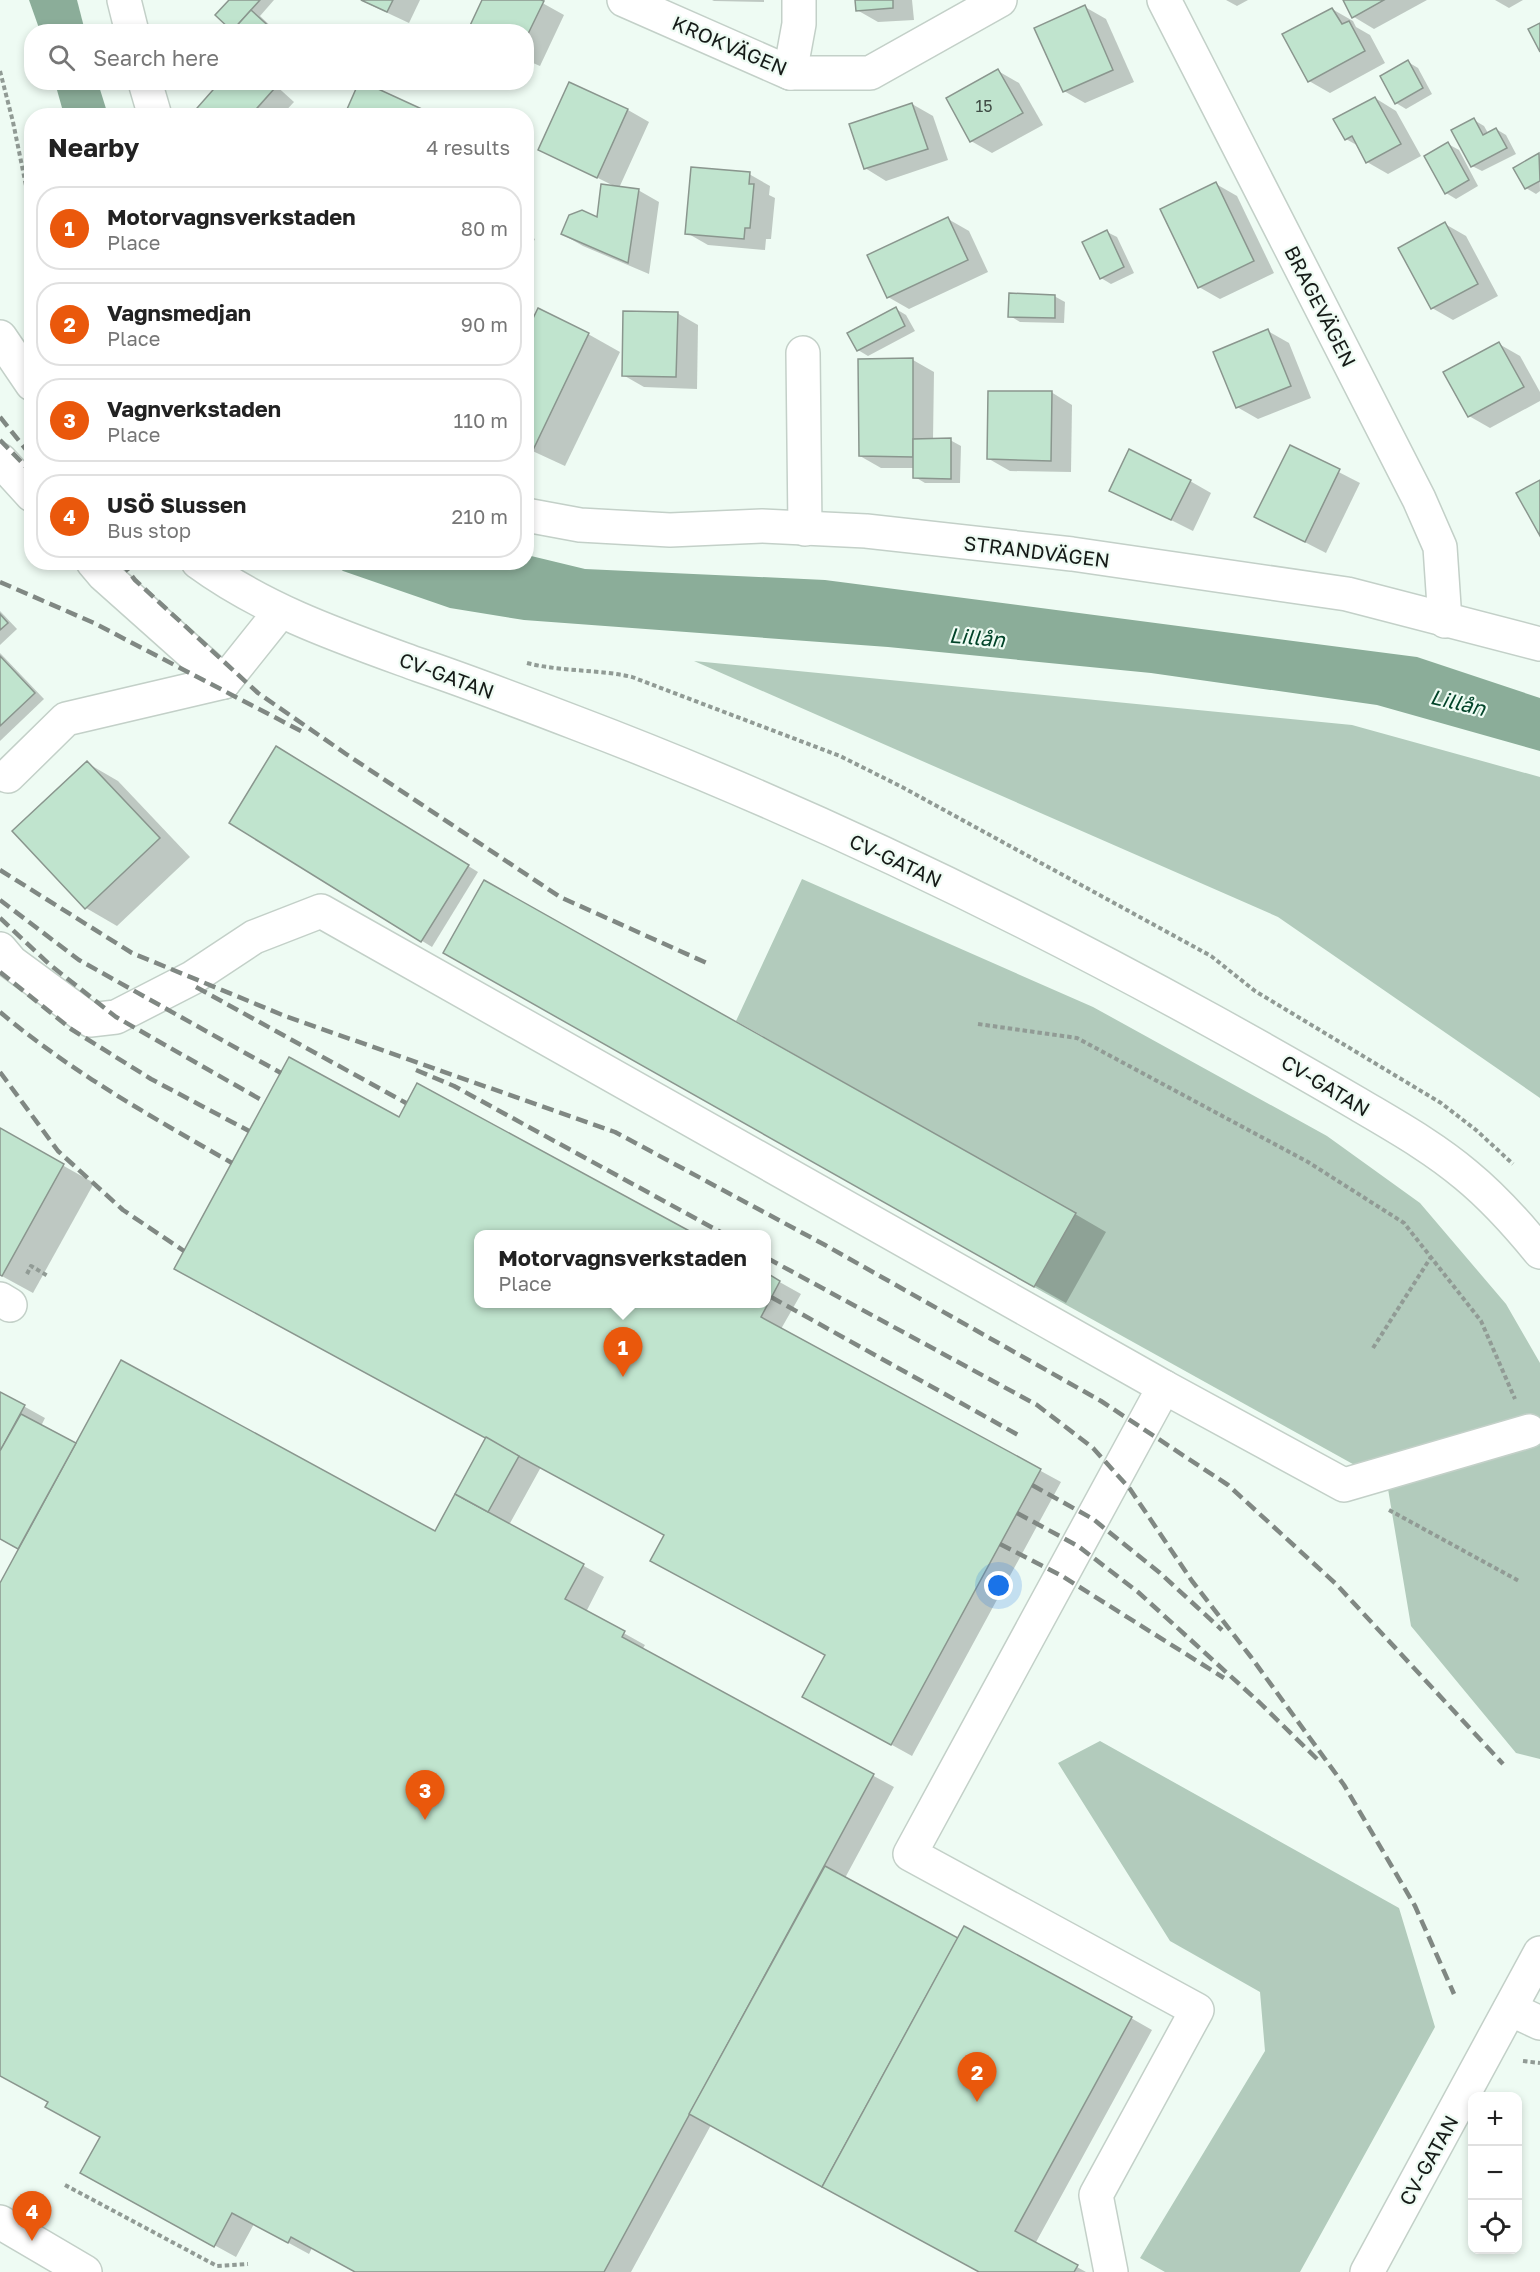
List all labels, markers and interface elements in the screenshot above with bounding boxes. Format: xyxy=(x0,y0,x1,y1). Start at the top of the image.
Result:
street label: KROKVÄGEN xyxy=(669,10,791,80)
search box xyxy=(24,24,534,90)
icon: search xyxy=(45,41,78,74)
text: Search here xyxy=(93,44,219,71)
house number: 15 xyxy=(975,96,993,116)
text: Nearby xyxy=(48,132,139,163)
text: 4 results xyxy=(426,135,510,159)
text: Motorvagnsverkstaden xyxy=(107,203,356,230)
text: 1 xyxy=(64,216,75,240)
text: 80 m xyxy=(461,216,508,240)
text: Place xyxy=(107,230,160,254)
street label: BRAGEVÄGEN xyxy=(1280,241,1362,371)
text: Vagnsmedjan xyxy=(107,299,251,326)
text: 2 xyxy=(63,312,76,336)
text: 90 m xyxy=(461,312,508,336)
text: Place xyxy=(107,326,160,350)
text: Vagnverkstaden xyxy=(107,395,281,422)
text: 3 xyxy=(63,408,76,432)
text: 110 m xyxy=(454,408,508,432)
text: Place xyxy=(107,422,160,446)
text: USÖ Slussen xyxy=(107,491,246,518)
text: 4 xyxy=(63,504,76,528)
text: 210 m xyxy=(452,504,508,528)
text: Bus stop xyxy=(107,518,191,542)
street label: STRANDVÄGEN xyxy=(963,530,1111,572)
water label: Lillån xyxy=(948,622,1007,652)
street label: CV-GATAN xyxy=(396,647,498,703)
water label: Lillån xyxy=(1428,683,1489,721)
street label: CV-GATAN xyxy=(846,828,946,892)
street label: CV-GATAN xyxy=(1277,1049,1375,1121)
popup xyxy=(474,1230,771,1308)
text: Motorvagnsverkstaden xyxy=(498,1244,747,1271)
text: Place xyxy=(498,1271,552,1295)
pin: 1 xyxy=(604,1328,642,1377)
your location xyxy=(984,1571,1013,1600)
pin: 3 xyxy=(406,1770,444,1820)
pin: 2 xyxy=(958,2052,996,2102)
map controls xyxy=(1468,2092,1522,2254)
button: + xyxy=(1468,2092,1522,2146)
street label: CV-GATAN xyxy=(1393,2111,1463,2209)
button: − xyxy=(1468,2146,1522,2200)
pin: 4 xyxy=(12,2192,51,2241)
button: locate xyxy=(1468,2200,1522,2254)

